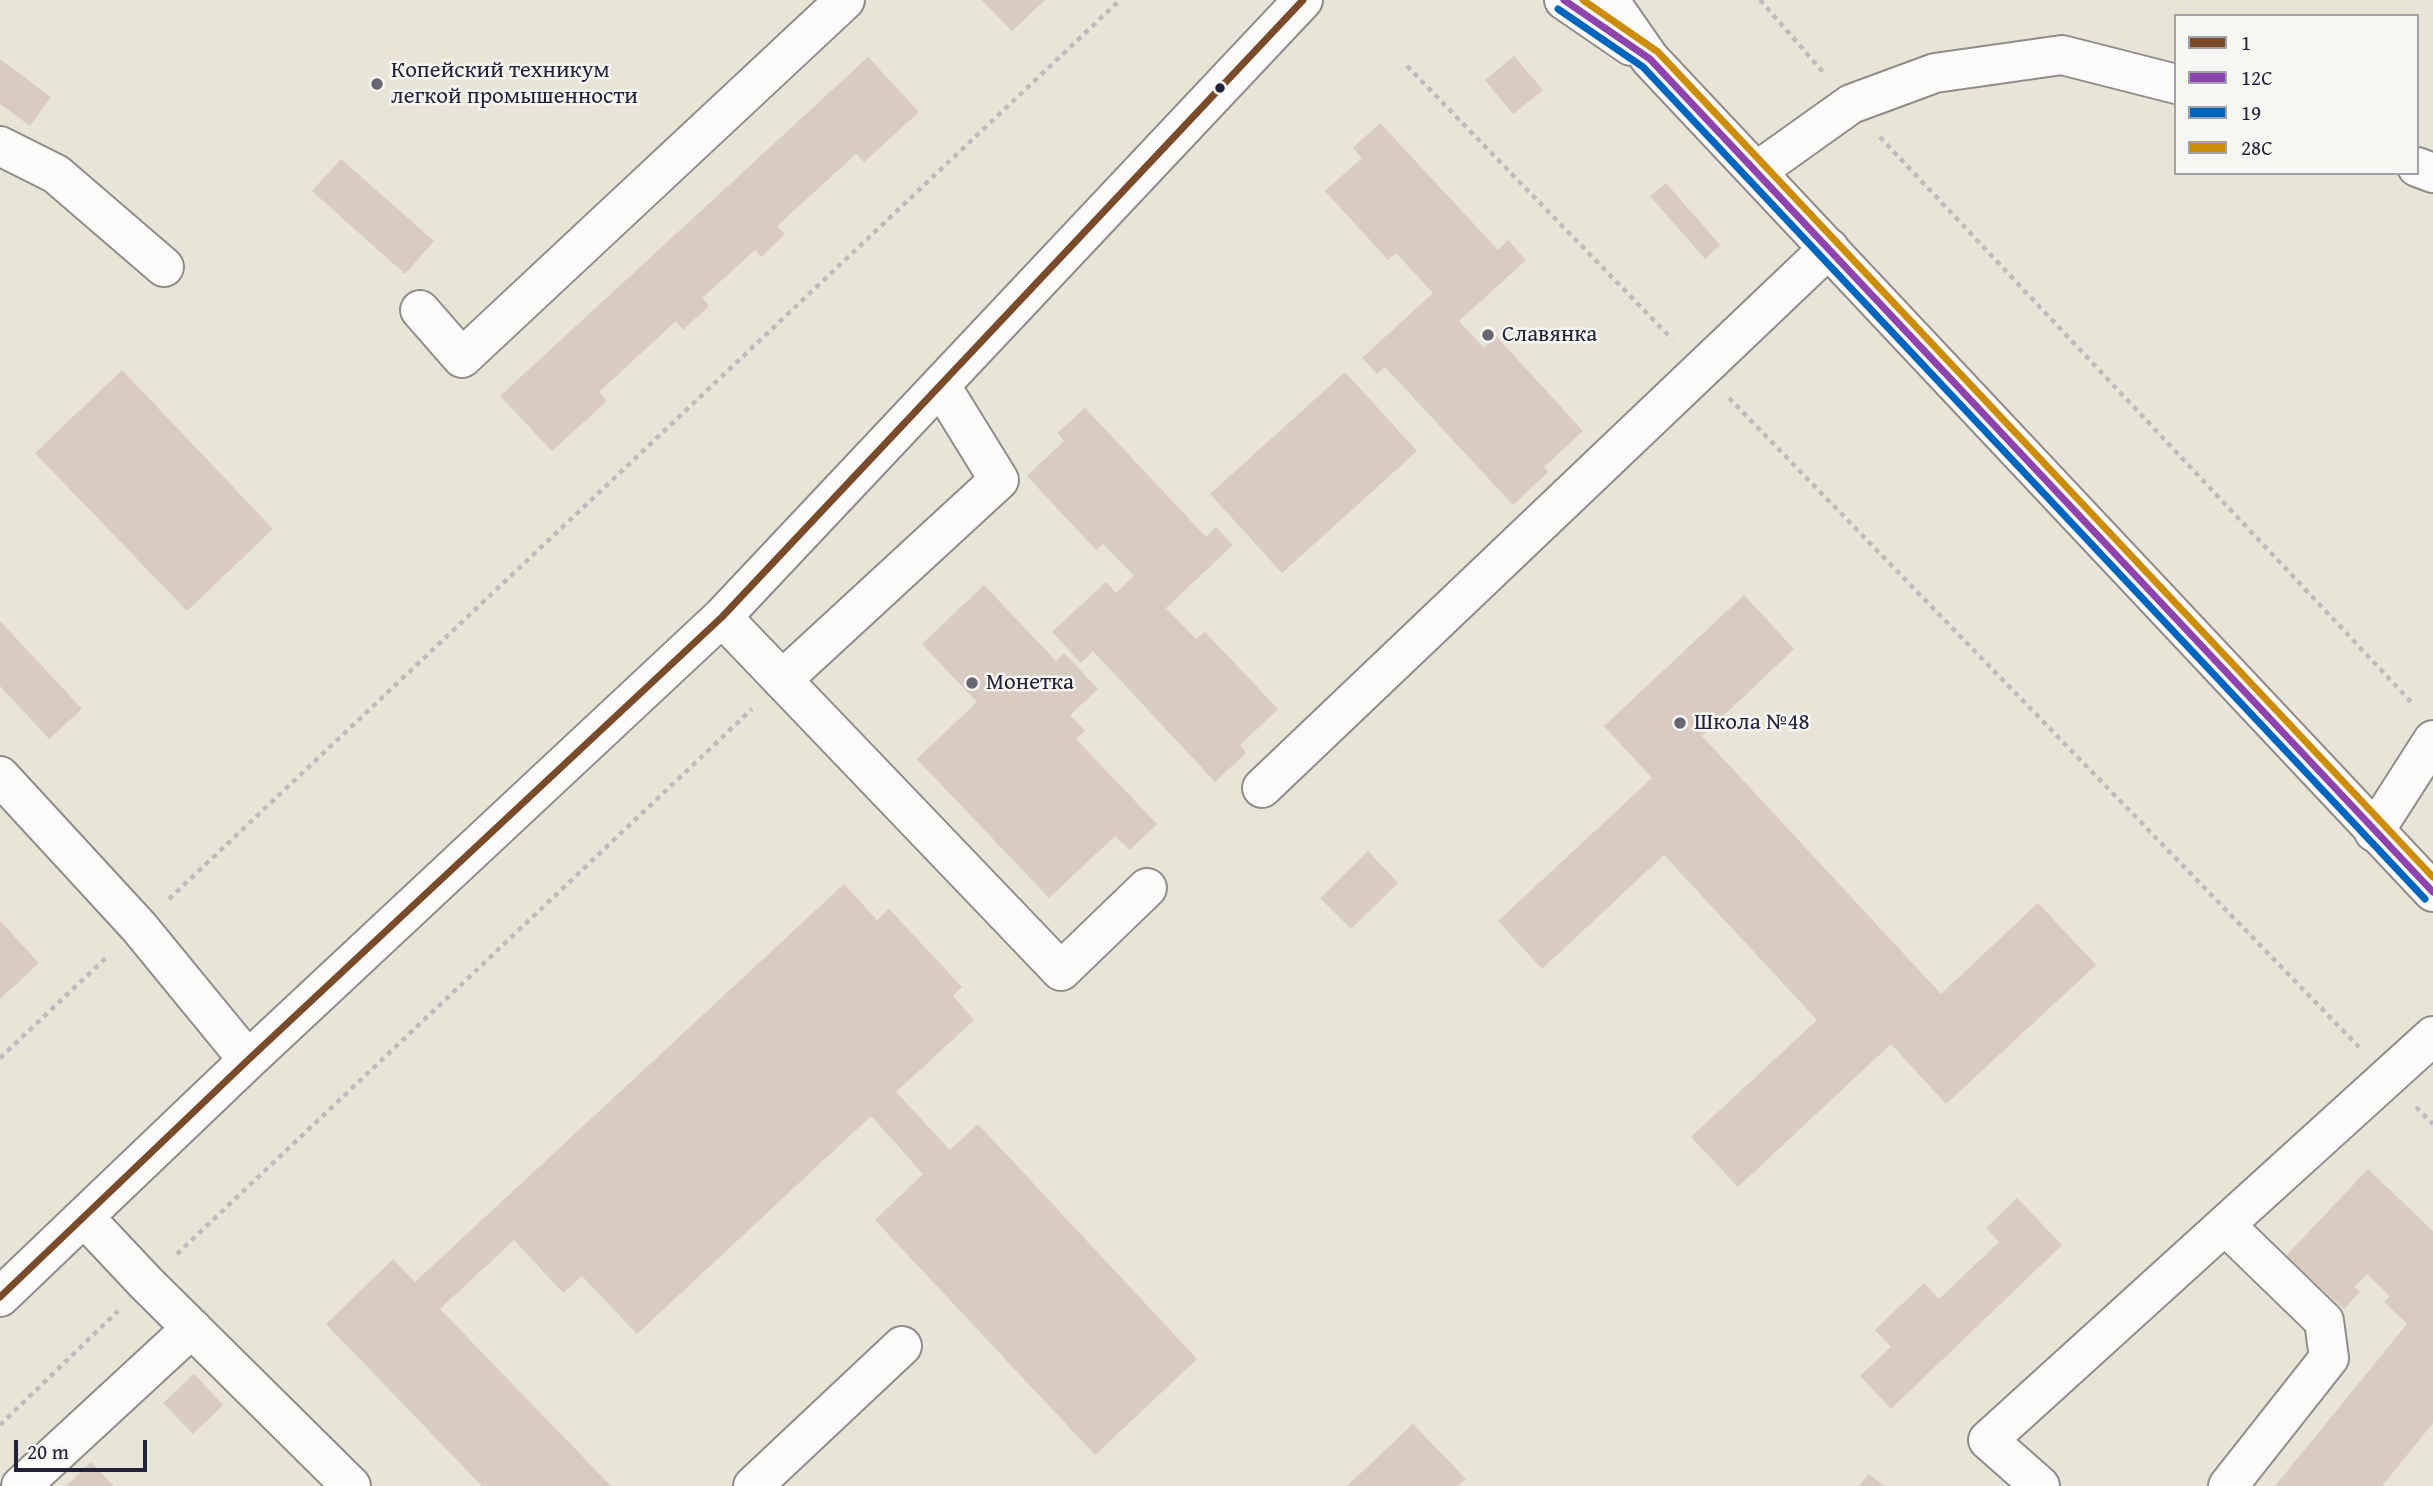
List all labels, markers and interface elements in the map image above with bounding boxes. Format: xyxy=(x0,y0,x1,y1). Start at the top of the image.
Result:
legend xyxy=(2174,14,2419,175)
text: 1 xyxy=(2241,27,2251,58)
place label: Копейский техникум легкой промышенности xyxy=(391,57,638,111)
text: 12С xyxy=(2241,62,2273,93)
marker: Копейский техникум легкой промышенности xyxy=(369,76,385,92)
unlabelled marker xyxy=(1213,81,1227,95)
text: 19 xyxy=(2241,97,2261,128)
text: 28С xyxy=(2241,132,2273,163)
place label: Славянка xyxy=(1502,321,1597,349)
marker: Славянка xyxy=(1480,327,1496,343)
place label: Монетка xyxy=(986,669,1074,697)
marker: Монетка xyxy=(964,675,980,691)
place label: Школа №48 xyxy=(1694,709,1810,737)
marker: Школа №48 xyxy=(1672,715,1688,731)
scale bar xyxy=(18,1426,150,1470)
text: 20 m xyxy=(27,1436,69,1467)

